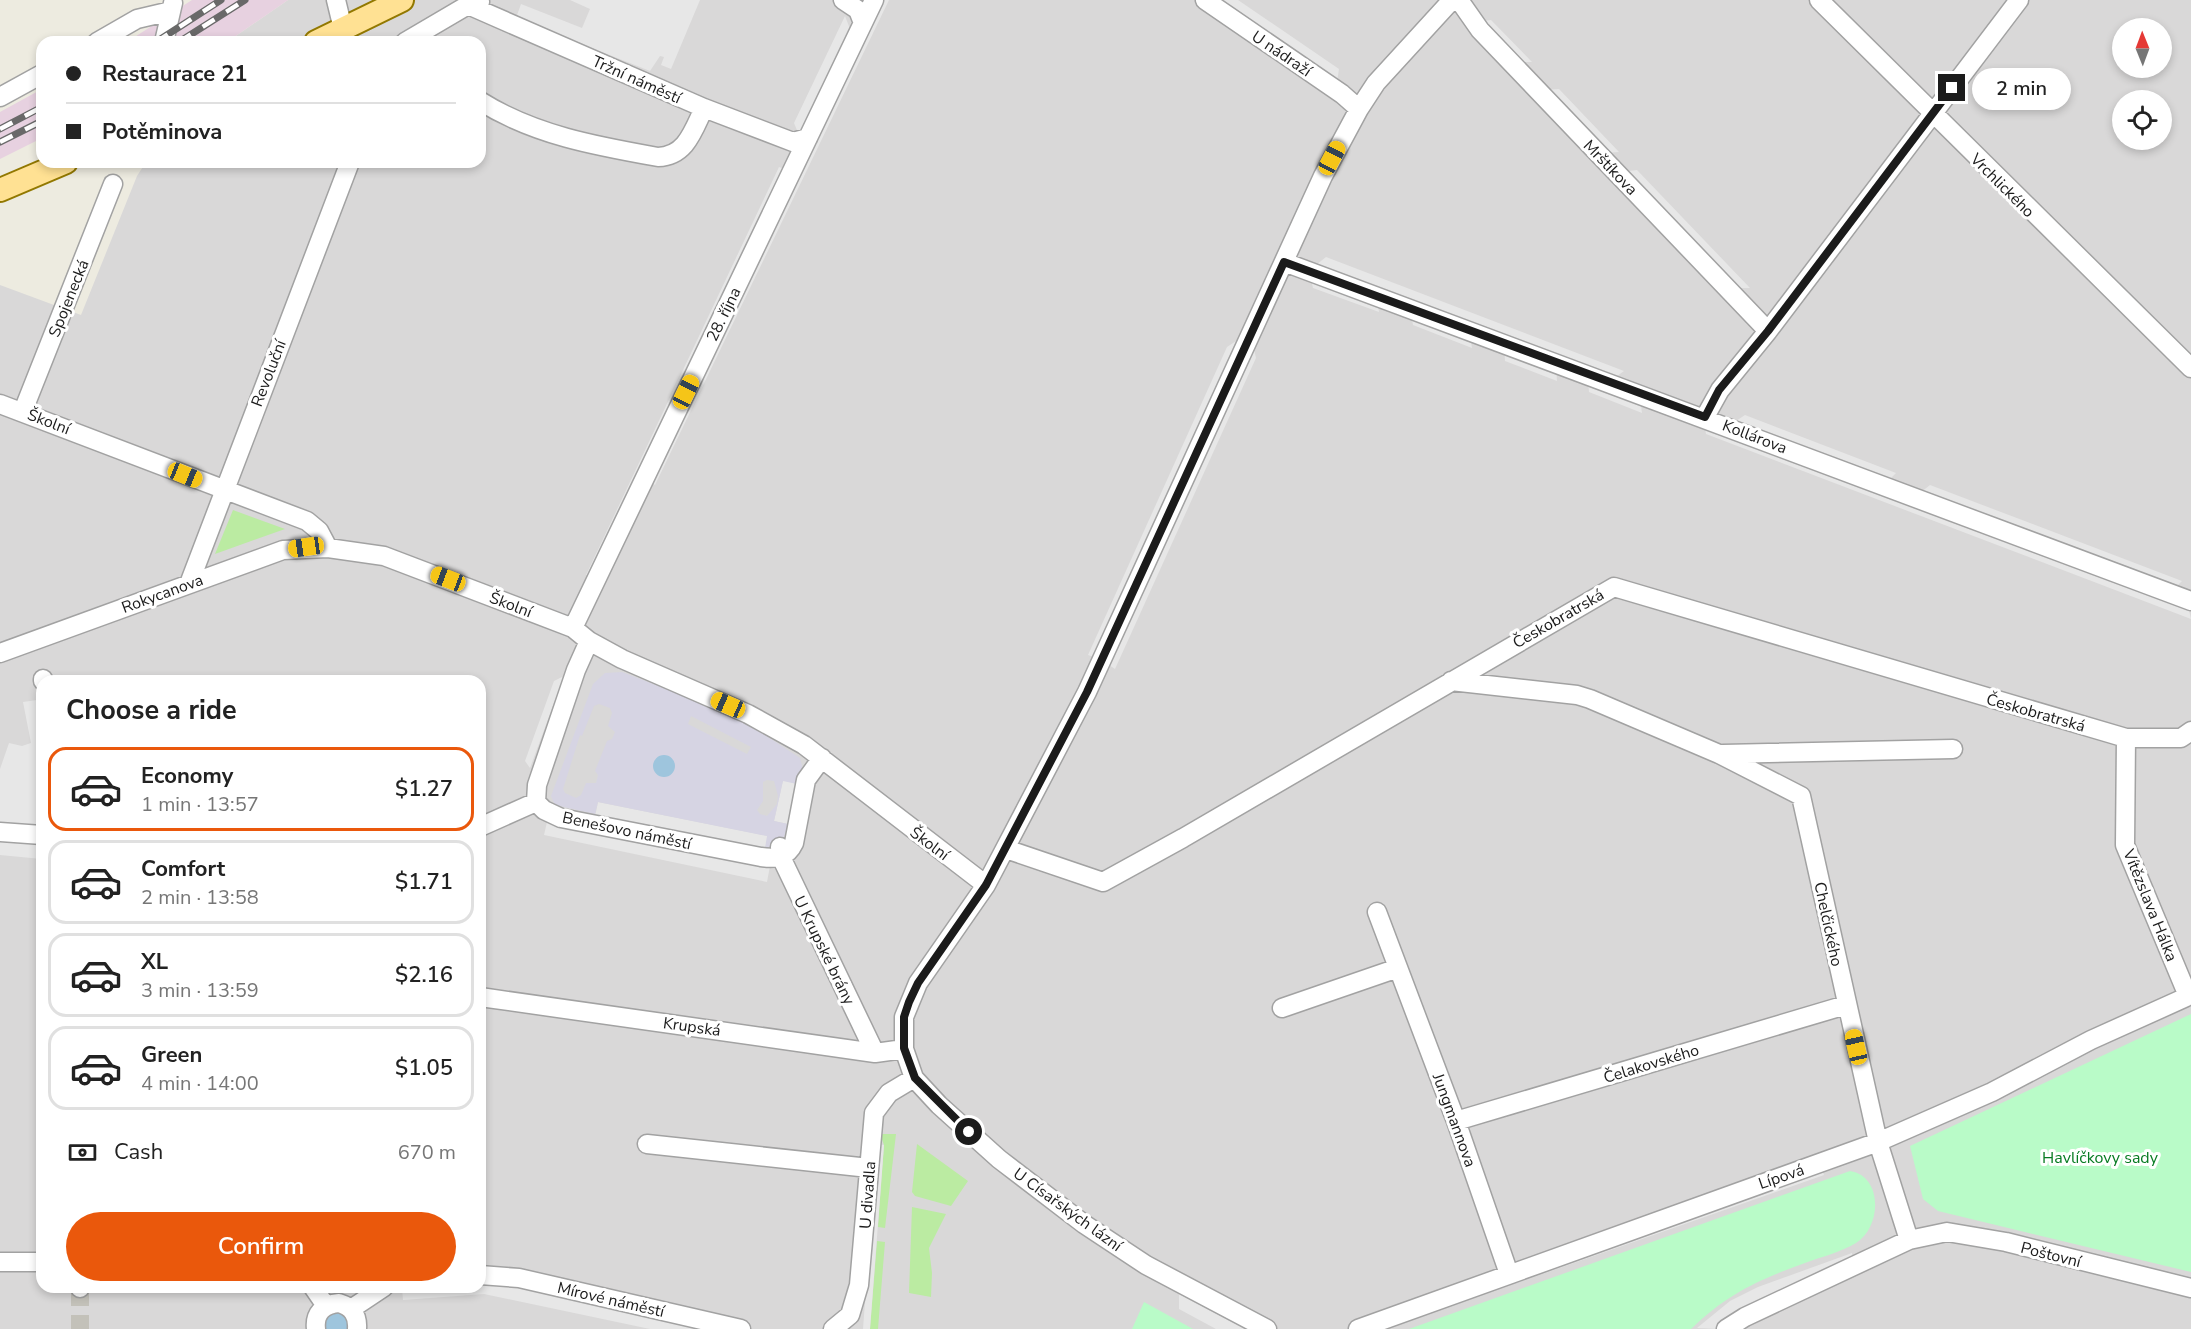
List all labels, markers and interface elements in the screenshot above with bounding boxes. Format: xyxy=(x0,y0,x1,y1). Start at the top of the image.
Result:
north arrow xyxy=(2112,18,2172,78)
map controls xyxy=(2112,18,2172,150)
street label: U nádraží xyxy=(1247,26,1317,83)
street label: Tržní náměstí xyxy=(589,51,686,110)
text: Restaurace 21 xyxy=(102,59,248,89)
callout: 2 min xyxy=(1973,67,2072,109)
route end xyxy=(1938,74,1965,101)
text: 2 min xyxy=(1996,75,2047,102)
button: locate xyxy=(2112,90,2172,150)
text: Potěminova xyxy=(102,117,222,147)
street label: Mrštíkova xyxy=(1578,135,1642,200)
car xyxy=(1316,138,1348,178)
street label: Vrchlického xyxy=(1965,148,2039,223)
street label: Spojenecká xyxy=(43,256,94,340)
street label: 28. října xyxy=(701,284,746,345)
street label: Revoluční xyxy=(246,336,292,410)
car xyxy=(670,372,702,412)
street label: Školní xyxy=(24,404,74,441)
street label: Kollárova xyxy=(1719,415,1790,459)
car xyxy=(165,460,205,490)
car xyxy=(287,536,325,558)
car xyxy=(428,564,468,594)
street label: Rokycanova xyxy=(118,569,206,619)
street label: Českobratrská xyxy=(1509,584,1608,654)
street label: Školní xyxy=(486,587,536,624)
street label: Českobratrská xyxy=(1984,688,2088,738)
car xyxy=(708,689,748,721)
text: Choose a ride xyxy=(66,692,237,729)
text: Economy xyxy=(141,761,233,791)
icon: car xyxy=(69,762,123,816)
text: $1.27 xyxy=(395,774,453,804)
text: 1 min · 13:57 xyxy=(141,791,259,818)
street label: Benešovo náměstí xyxy=(560,807,695,856)
street label: Školní xyxy=(905,822,955,867)
street label: Vítězslava Hálka xyxy=(2117,845,2183,965)
text: Comfort xyxy=(141,854,225,884)
icon: car xyxy=(69,855,123,909)
text: $1.71 xyxy=(395,867,453,897)
street label: Chelčického xyxy=(1808,880,1848,969)
text: 2 min · 13:58 xyxy=(141,884,259,911)
street label: U Krupské brány xyxy=(788,892,860,1009)
text: XL xyxy=(141,947,168,977)
icon: car xyxy=(69,948,123,1002)
text: $2.16 xyxy=(395,960,453,990)
text: 3 min · 13:59 xyxy=(141,977,259,1004)
street label: Krupská xyxy=(662,1012,722,1042)
car xyxy=(1843,1027,1869,1067)
street label: Čelakovského xyxy=(1601,1039,1702,1089)
text: Green xyxy=(141,1040,202,1070)
icon: car xyxy=(69,1041,123,1095)
text: $1.05 xyxy=(395,1053,453,1083)
street label: Jungmannova xyxy=(1427,1069,1481,1170)
text: 4 min · 14:00 xyxy=(141,1070,259,1097)
route start xyxy=(955,1118,982,1145)
icon: cash xyxy=(66,1136,99,1169)
text: Cash xyxy=(114,1137,163,1167)
text: 670 m xyxy=(398,1139,456,1166)
park label: Havlíčkovy sady xyxy=(2042,1147,2159,1169)
street label: Lípová xyxy=(1755,1159,1807,1195)
street label: U divadla xyxy=(855,1160,881,1230)
street label: U Císařských lázní xyxy=(1009,1163,1127,1258)
button: Confirm xyxy=(66,1212,456,1281)
street label: Poštovní xyxy=(2018,1237,2085,1273)
street label: Mírové náměstí xyxy=(555,1277,668,1323)

